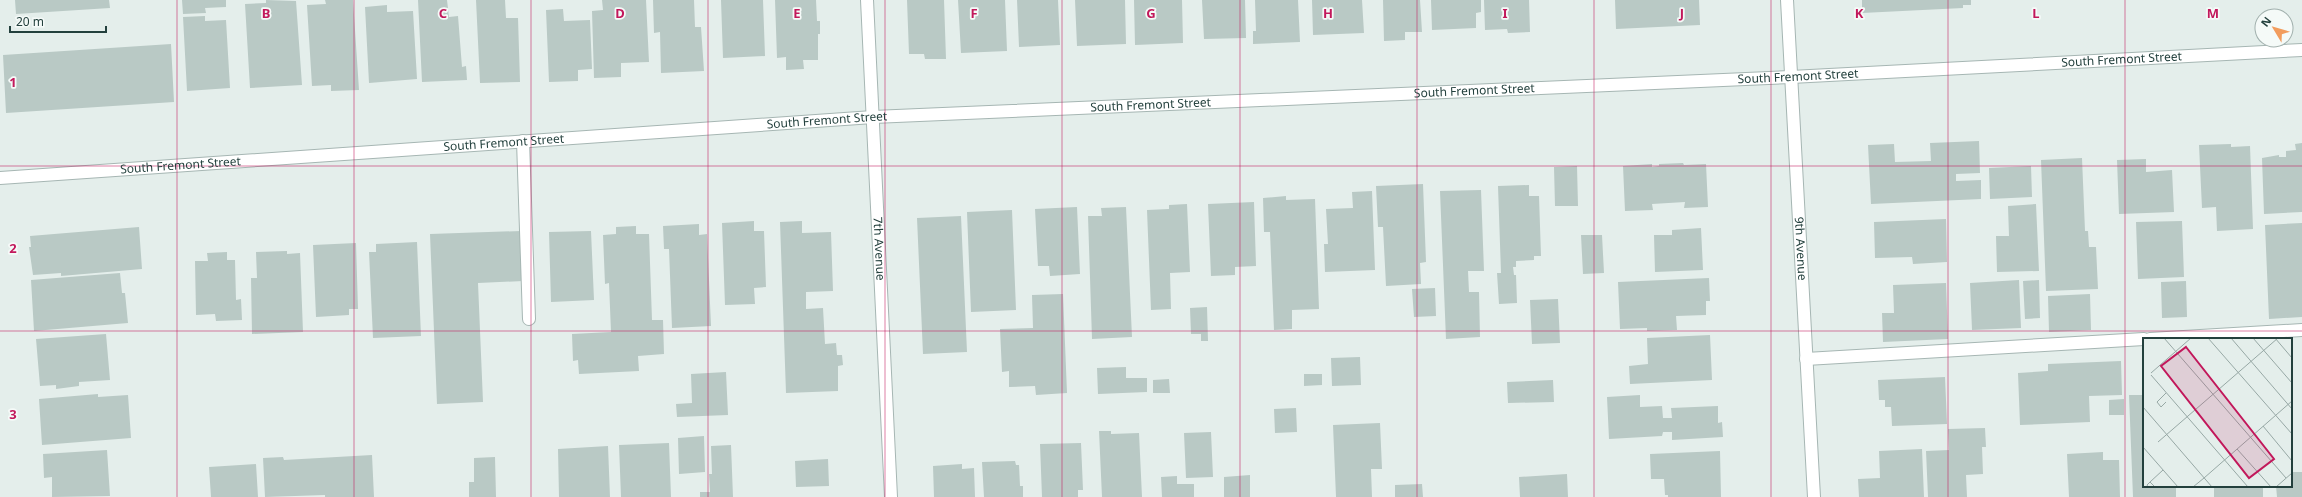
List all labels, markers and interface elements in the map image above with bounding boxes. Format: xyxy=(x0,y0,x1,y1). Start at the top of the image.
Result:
text: B xyxy=(262,4,270,22)
text: C xyxy=(439,4,447,22)
text: D xyxy=(615,4,625,22)
text: E xyxy=(793,4,801,22)
text: F xyxy=(970,4,978,22)
text: G xyxy=(1146,4,1156,22)
text: H xyxy=(1323,4,1333,22)
text: I xyxy=(1502,4,1508,22)
text: J xyxy=(1679,4,1684,22)
text: K xyxy=(1855,4,1864,22)
text: L xyxy=(2032,4,2040,22)
text: M xyxy=(2207,4,2219,22)
scale bar xyxy=(10,8,106,34)
north arrow xyxy=(2254,8,2294,48)
text: 20 m xyxy=(16,13,44,30)
text: N xyxy=(2257,13,2274,30)
street label: South Fremont Street xyxy=(2061,47,2183,71)
street label: South Fremont Street xyxy=(1737,64,1859,87)
text: 1 xyxy=(9,73,17,91)
street label: South Fremont Street xyxy=(1414,79,1536,101)
street label: South Fremont Street xyxy=(1090,93,1212,116)
street label: South Fremont Street xyxy=(766,107,888,132)
street label: South Fremont Street xyxy=(443,130,565,155)
street label: South Fremont Street xyxy=(120,152,242,178)
street label: 7th Avenue xyxy=(869,216,890,281)
street label: 9th Avenue xyxy=(1791,216,1811,281)
text: 2 xyxy=(9,239,17,257)
inset map xyxy=(2143,338,2292,487)
text: 3 xyxy=(9,405,17,423)

